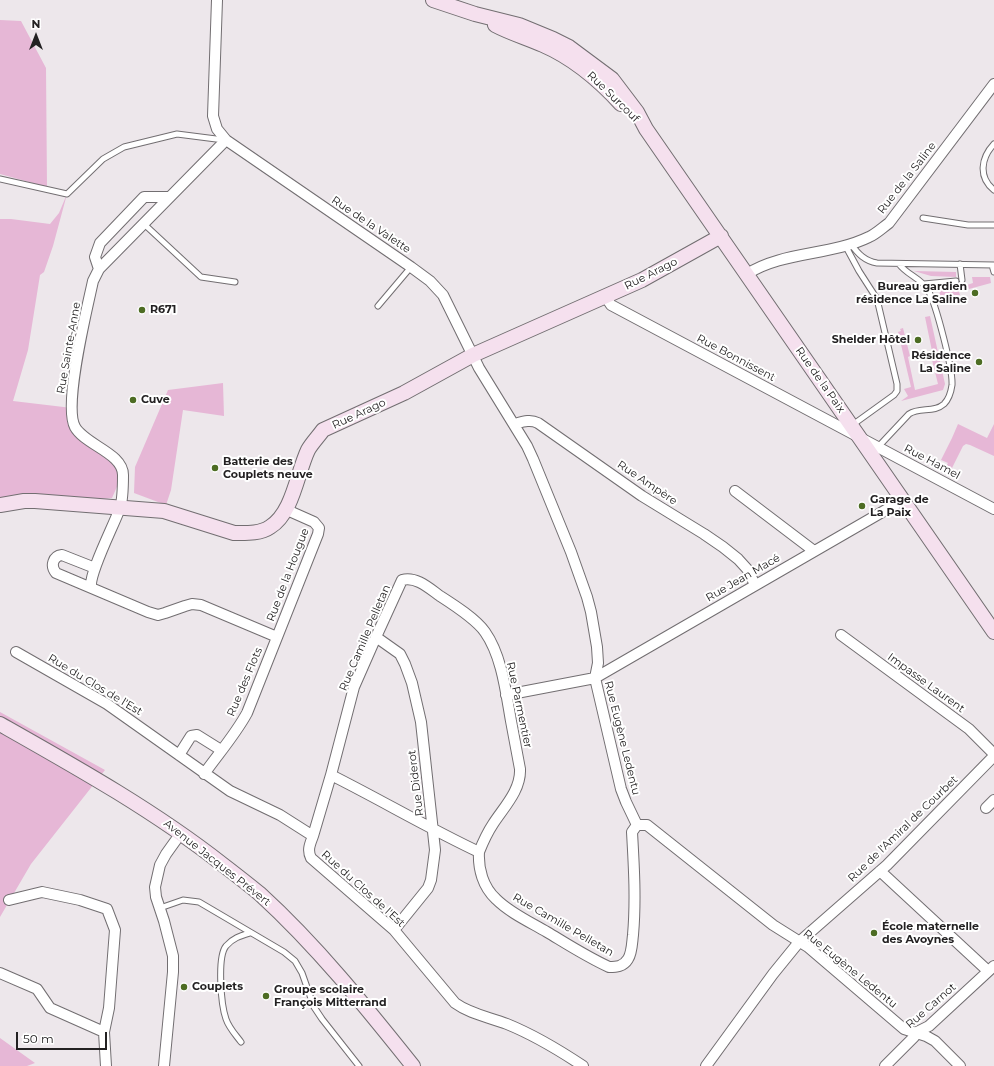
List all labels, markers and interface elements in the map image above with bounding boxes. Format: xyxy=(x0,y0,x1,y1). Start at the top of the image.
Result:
north arrow xyxy=(16,16,56,56)
text: N xyxy=(32,17,40,31)
street label: Rue Surcouf xyxy=(584,69,642,125)
street label: Rue de la Saline xyxy=(875,139,939,217)
street label: Rue de la Valette xyxy=(329,194,413,256)
street label: Rue Arago xyxy=(622,255,680,293)
place label: Bureau gardien résidence La Saline xyxy=(856,280,967,306)
marker: Bureau gardien résidence La Saline xyxy=(970,288,980,298)
street label: Rue Sainte-Anne xyxy=(54,301,84,395)
place label: R671 xyxy=(150,303,176,317)
marker: R671 xyxy=(137,305,147,315)
street label: Rue Bonnissent xyxy=(694,332,778,384)
place label: Shelder Hôtel xyxy=(832,333,910,347)
marker: Shelder Hôtel xyxy=(913,335,923,345)
street label: Rue de la Paix xyxy=(792,345,848,415)
place label: Résidence La Saline xyxy=(911,349,971,375)
marker: Résidence La Saline xyxy=(974,357,984,367)
place label: Cuve xyxy=(141,393,170,407)
marker: Cuve xyxy=(128,395,138,405)
street label: Rue Arago xyxy=(330,396,388,432)
street label: Rue Hamel xyxy=(902,442,962,482)
place label: Batterie des Couplets neuve xyxy=(223,455,313,481)
street label: Rue Ampère xyxy=(615,458,679,508)
marker: Batterie des Couplets neuve xyxy=(210,463,220,473)
place label: Garage de La Paix xyxy=(870,493,929,519)
marker: Garage de La Paix xyxy=(857,501,867,511)
street label: Rue de la Hougue xyxy=(264,526,312,624)
street label: Rue Jean Macé xyxy=(704,551,782,605)
street label: Rue Camille Pelletan xyxy=(337,583,393,693)
street label: Rue des Flots xyxy=(224,645,266,719)
street label: Impasse Laurent xyxy=(885,651,967,715)
street label: Rue du Clos de l'Est xyxy=(45,652,145,718)
street label: Rue Parmentier xyxy=(503,661,535,749)
street label: Rue Eugène Ledentu xyxy=(601,680,643,796)
street label: Rue Diderot xyxy=(405,749,427,817)
street label: Rue de l'Amiral de Courbet xyxy=(846,773,960,885)
street label: Avenue Jacques Prévert xyxy=(161,817,273,909)
street label: Rue du Clos de l'Est xyxy=(319,848,407,930)
street label: Rue Camille Pelletan xyxy=(510,891,616,959)
place label: École maternelle des Avoynes xyxy=(882,920,979,946)
street label: Rue Eugène Ledentu xyxy=(800,927,900,1011)
marker: École maternelle des Avoynes xyxy=(869,928,879,938)
place label: Couplets xyxy=(192,980,243,994)
street label: Rue Carnot xyxy=(903,981,959,1031)
marker: Couplets xyxy=(179,982,189,992)
place label: Groupe scolaire François Mitterrand xyxy=(274,983,387,1009)
marker: Groupe scolaire François Mitterrand xyxy=(261,991,271,1001)
scale bar xyxy=(18,1024,109,1050)
text: 50 m xyxy=(23,1031,54,1046)

